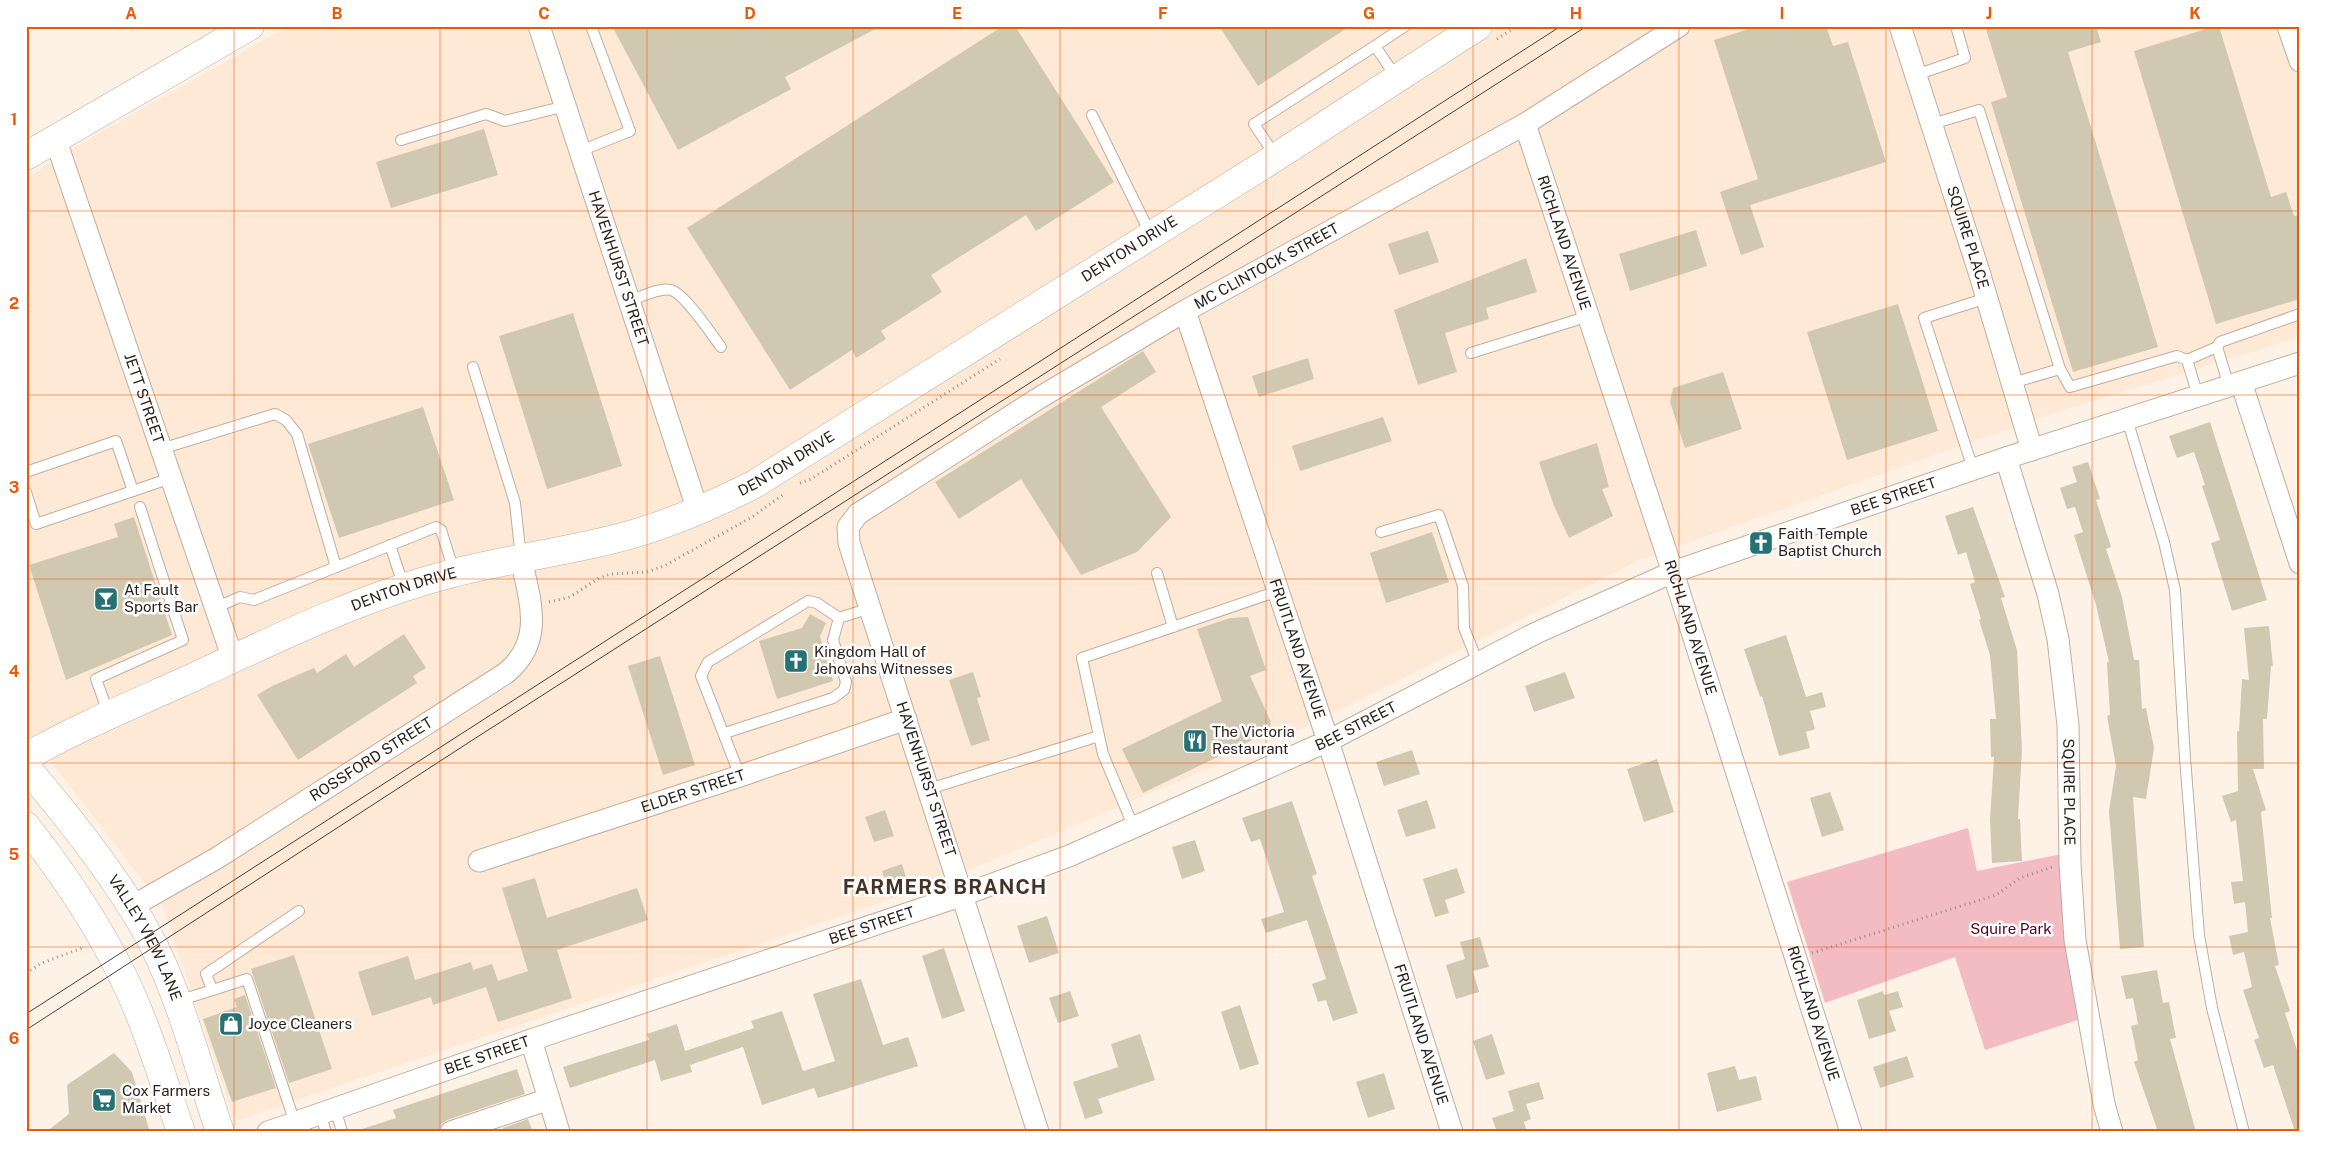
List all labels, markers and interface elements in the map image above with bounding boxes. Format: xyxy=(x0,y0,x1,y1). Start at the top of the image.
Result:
text: A xyxy=(125,4,137,23)
text: B xyxy=(332,4,343,23)
text: C xyxy=(538,4,550,23)
text: D xyxy=(744,4,756,23)
text: E xyxy=(952,4,962,23)
text: F xyxy=(1158,4,1168,23)
text: G xyxy=(1363,4,1375,23)
text: H xyxy=(1570,4,1582,23)
text: I xyxy=(1780,4,1784,23)
text: J xyxy=(1986,4,1992,23)
text: K xyxy=(2189,4,2201,23)
text: 1 xyxy=(11,110,17,129)
street label: RICHLAND AVENUE xyxy=(1535,173,1595,312)
street label: SQUIRE PLACE xyxy=(1944,184,1993,291)
street label: HAVENHURST STREET xyxy=(586,188,652,348)
street label: DENTON DRIVE xyxy=(1078,212,1180,285)
street label: MC CLINTOCK STREET xyxy=(1191,219,1342,312)
text: 2 xyxy=(9,294,19,313)
street label: JETT STREET xyxy=(121,351,168,445)
street label: DENTON DRIVE xyxy=(735,427,837,499)
street label: BEE STREET xyxy=(1848,474,1938,519)
text: 3 xyxy=(9,478,19,497)
place label: Faith Temple Baptist Church xyxy=(1778,525,1882,559)
church icon: Faith Temple Baptist Church xyxy=(1748,530,1774,556)
street label: RICHLAND AVENUE xyxy=(1661,558,1720,697)
street label: DENTON DRIVE xyxy=(348,564,458,614)
street label: FRUITLAND AVENUE xyxy=(1267,576,1329,721)
place label: At Fault Sports Bar xyxy=(124,581,198,615)
bar icon: At Fault Sports Bar xyxy=(93,586,119,612)
place label: Kingdom Hall of Jehovahs Witnesses xyxy=(814,643,953,677)
church icon: Kingdom Hall of Jehovahs Witnesses xyxy=(783,648,809,674)
text: 4 xyxy=(9,662,20,681)
street label: BEE STREET xyxy=(1312,698,1399,754)
street label: HAVENHURST STREET xyxy=(893,699,960,859)
street label: ROSSFORD STREET xyxy=(306,713,435,804)
place label: The Victoria Restaurant xyxy=(1212,723,1295,757)
restaurant icon: The Victoria Restaurant xyxy=(1182,728,1208,754)
street label: SQUIRE PLACE xyxy=(2060,738,2079,846)
street label: ELDER STREET xyxy=(639,766,747,816)
text: 5 xyxy=(9,845,20,864)
street label: VALLEY VIEW LANE xyxy=(105,871,185,1003)
district label: FARMERS BRANCH xyxy=(843,875,1047,899)
street label: BEE STREET xyxy=(827,903,917,947)
park label: Squire Park xyxy=(1970,920,2052,937)
street label: RICHLAND AVENUE xyxy=(1784,944,1843,1083)
street label: FRUITLAND AVENUE xyxy=(1391,962,1452,1107)
shop icon: Joyce Cleaners xyxy=(218,1011,244,1037)
place label: Joyce Cleaners xyxy=(248,1015,352,1032)
text: 6 xyxy=(9,1029,19,1048)
street label: BEE STREET xyxy=(442,1032,532,1078)
place label: Cox Farmers Market xyxy=(122,1082,210,1116)
supermarket icon: Cox Farmers Market xyxy=(91,1087,117,1113)

